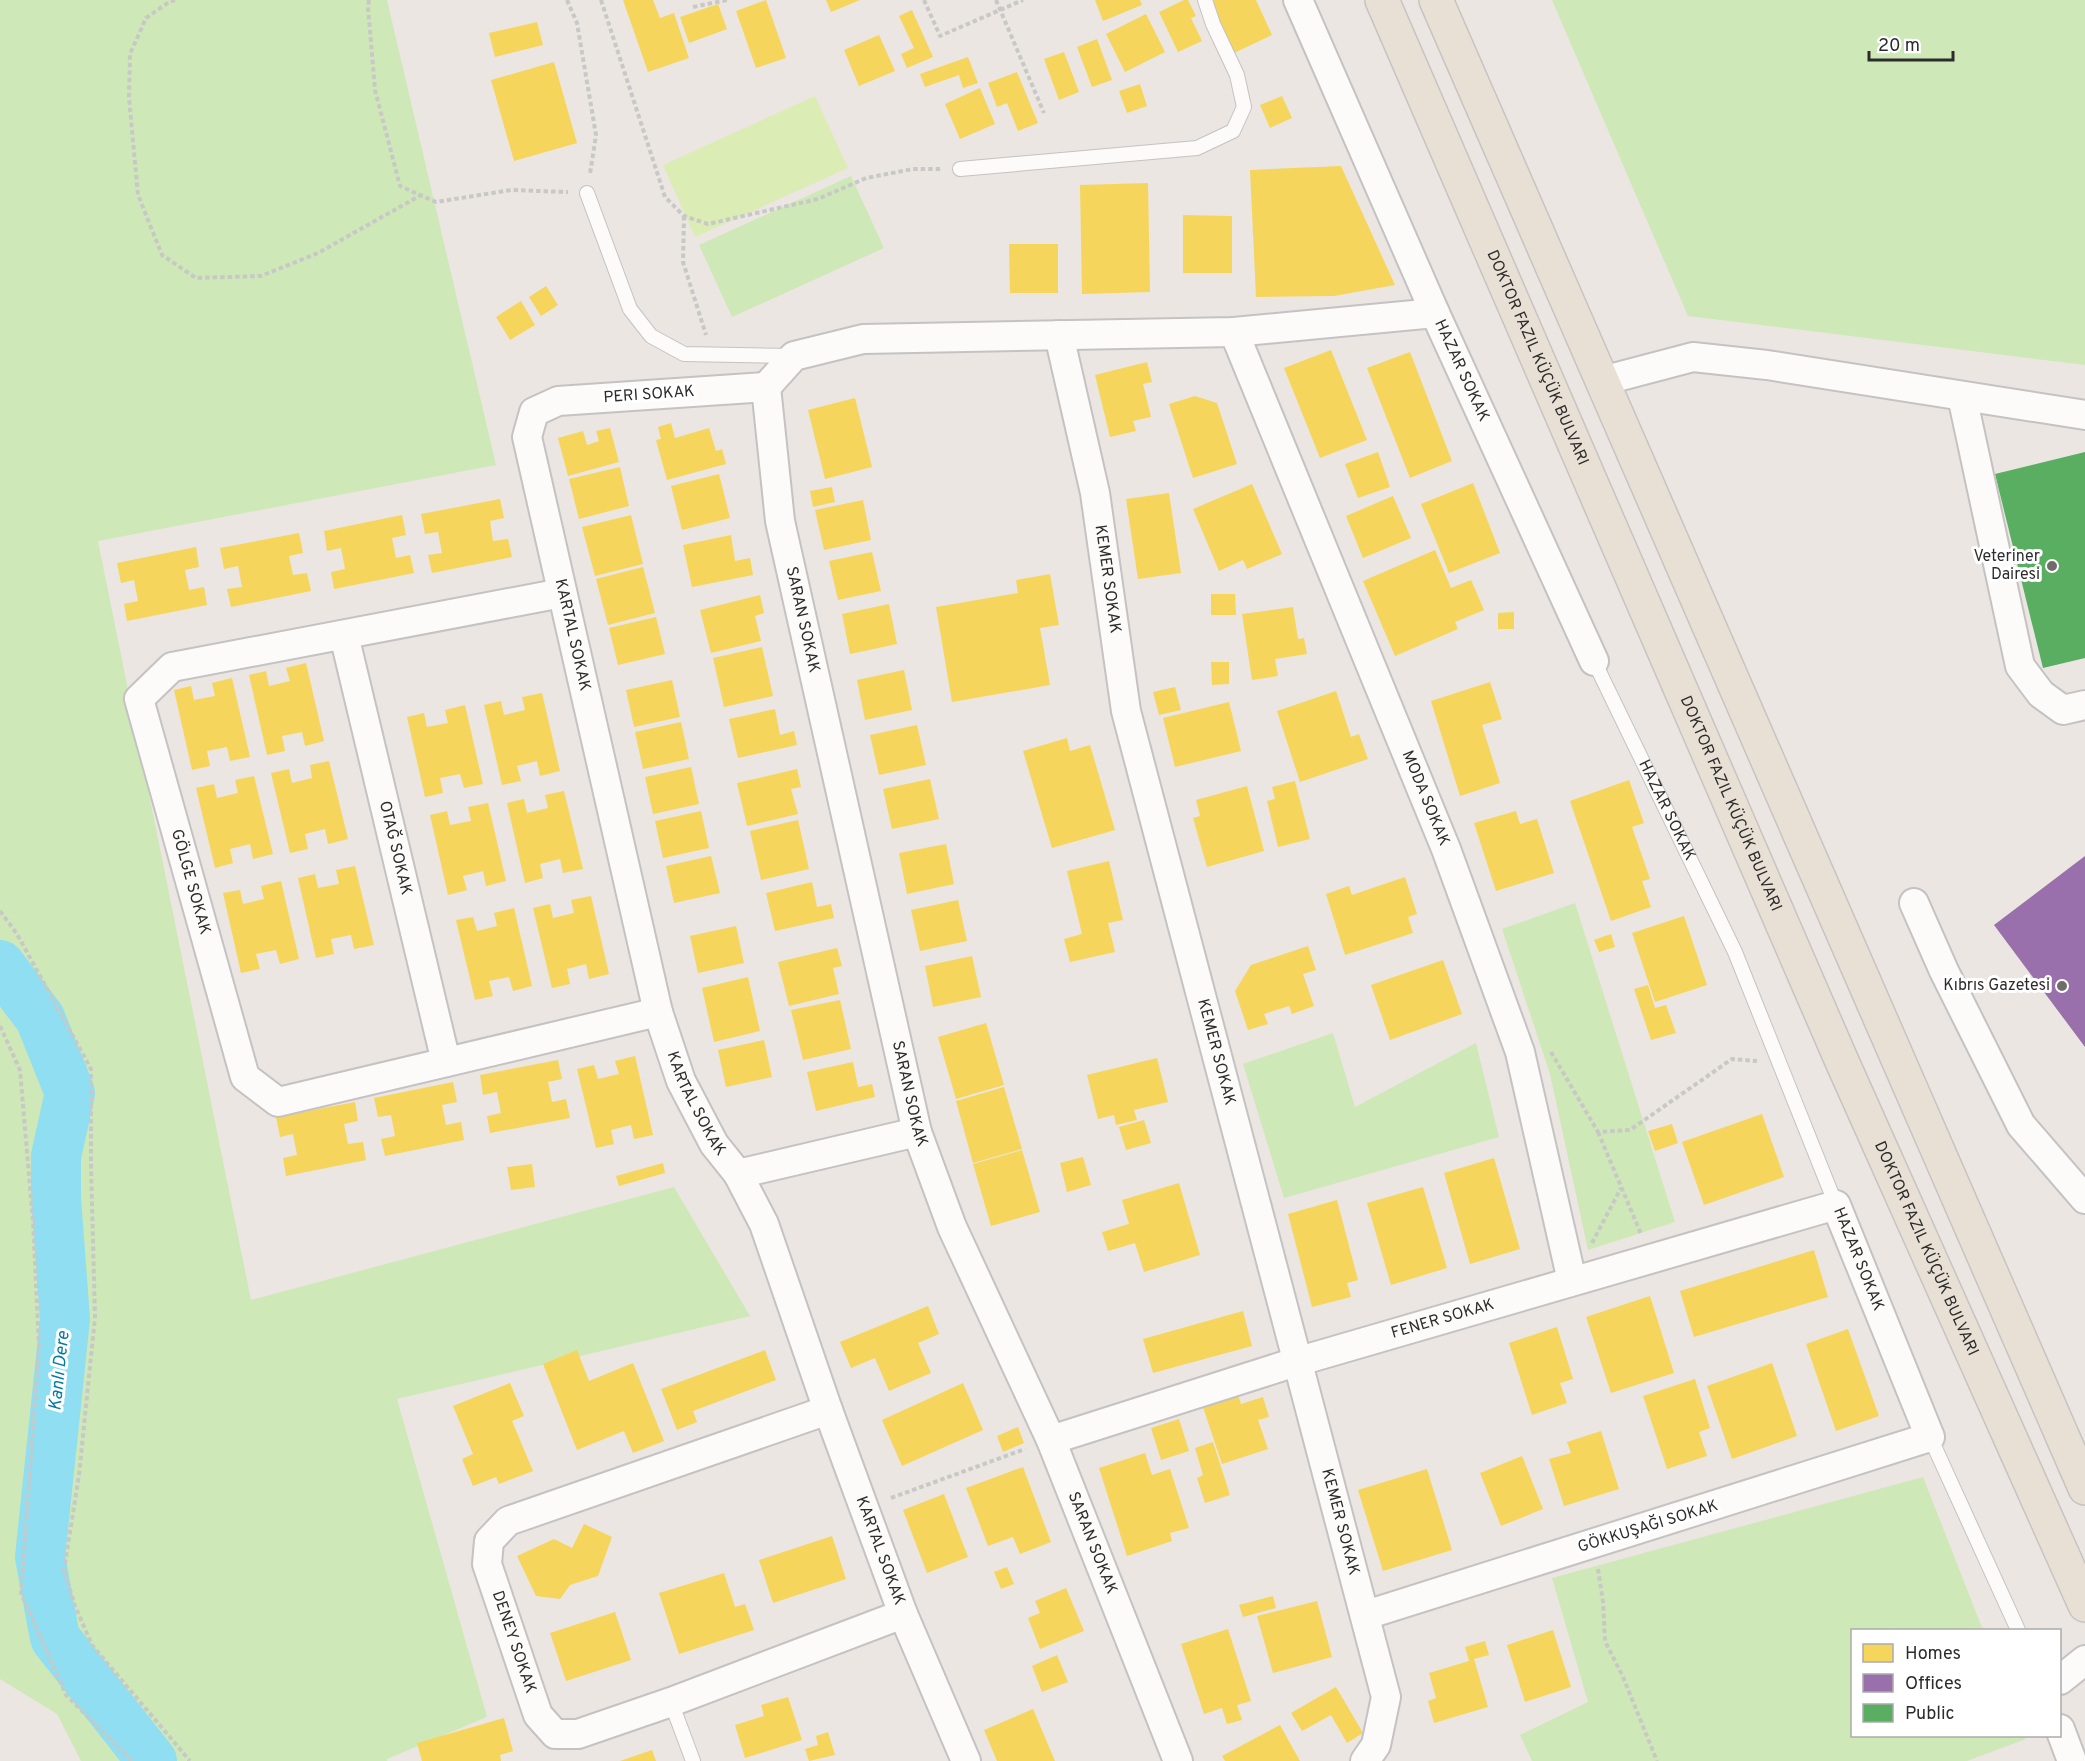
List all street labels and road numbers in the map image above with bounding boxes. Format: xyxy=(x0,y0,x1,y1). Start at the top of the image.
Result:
street label: DOKTOR FAZIL KÜÇÜK BULVARI xyxy=(1482,247,1593,469)
street label: HAZAR SOKAK xyxy=(1429,316,1493,425)
street label: PERI SOKAK xyxy=(603,382,695,408)
street label: KEMER SOKAK xyxy=(1090,523,1125,635)
street label: SARAN SOKAK xyxy=(781,565,824,675)
street label: KARTAL SOKAK xyxy=(550,577,595,693)
street label: DOKTOR FAZIL KÜÇÜK BULVARI xyxy=(1675,693,1786,915)
street label: MODA SOKAK xyxy=(1397,748,1454,849)
street label: HAZAR SOKAK xyxy=(1633,757,1699,864)
street label: OTAĞ SOKAK xyxy=(374,799,416,897)
street label: GÖLGE SOKAK xyxy=(166,827,215,937)
street label: KEMER SOKAK xyxy=(1192,997,1240,1108)
street label: SARAN SOKAK xyxy=(887,1039,932,1150)
street label: KARTAL SOKAK xyxy=(662,1049,730,1160)
street label: DOKTOR FAZIL KÜÇÜK BULVARI xyxy=(1869,1138,1982,1359)
street label: HAZAR SOKAK xyxy=(1828,1205,1888,1314)
street label: FENER SOKAK xyxy=(1389,1295,1497,1344)
street label: KEMER SOKAK xyxy=(1316,1467,1363,1578)
street label: SARAN SOKAK xyxy=(1063,1489,1121,1597)
street label: KARTAL SOKAK xyxy=(851,1494,909,1608)
street label: GÖKKUŞAĞI SOKAK xyxy=(1575,1494,1721,1558)
street label: DENEY SOKAK xyxy=(487,1588,540,1696)

